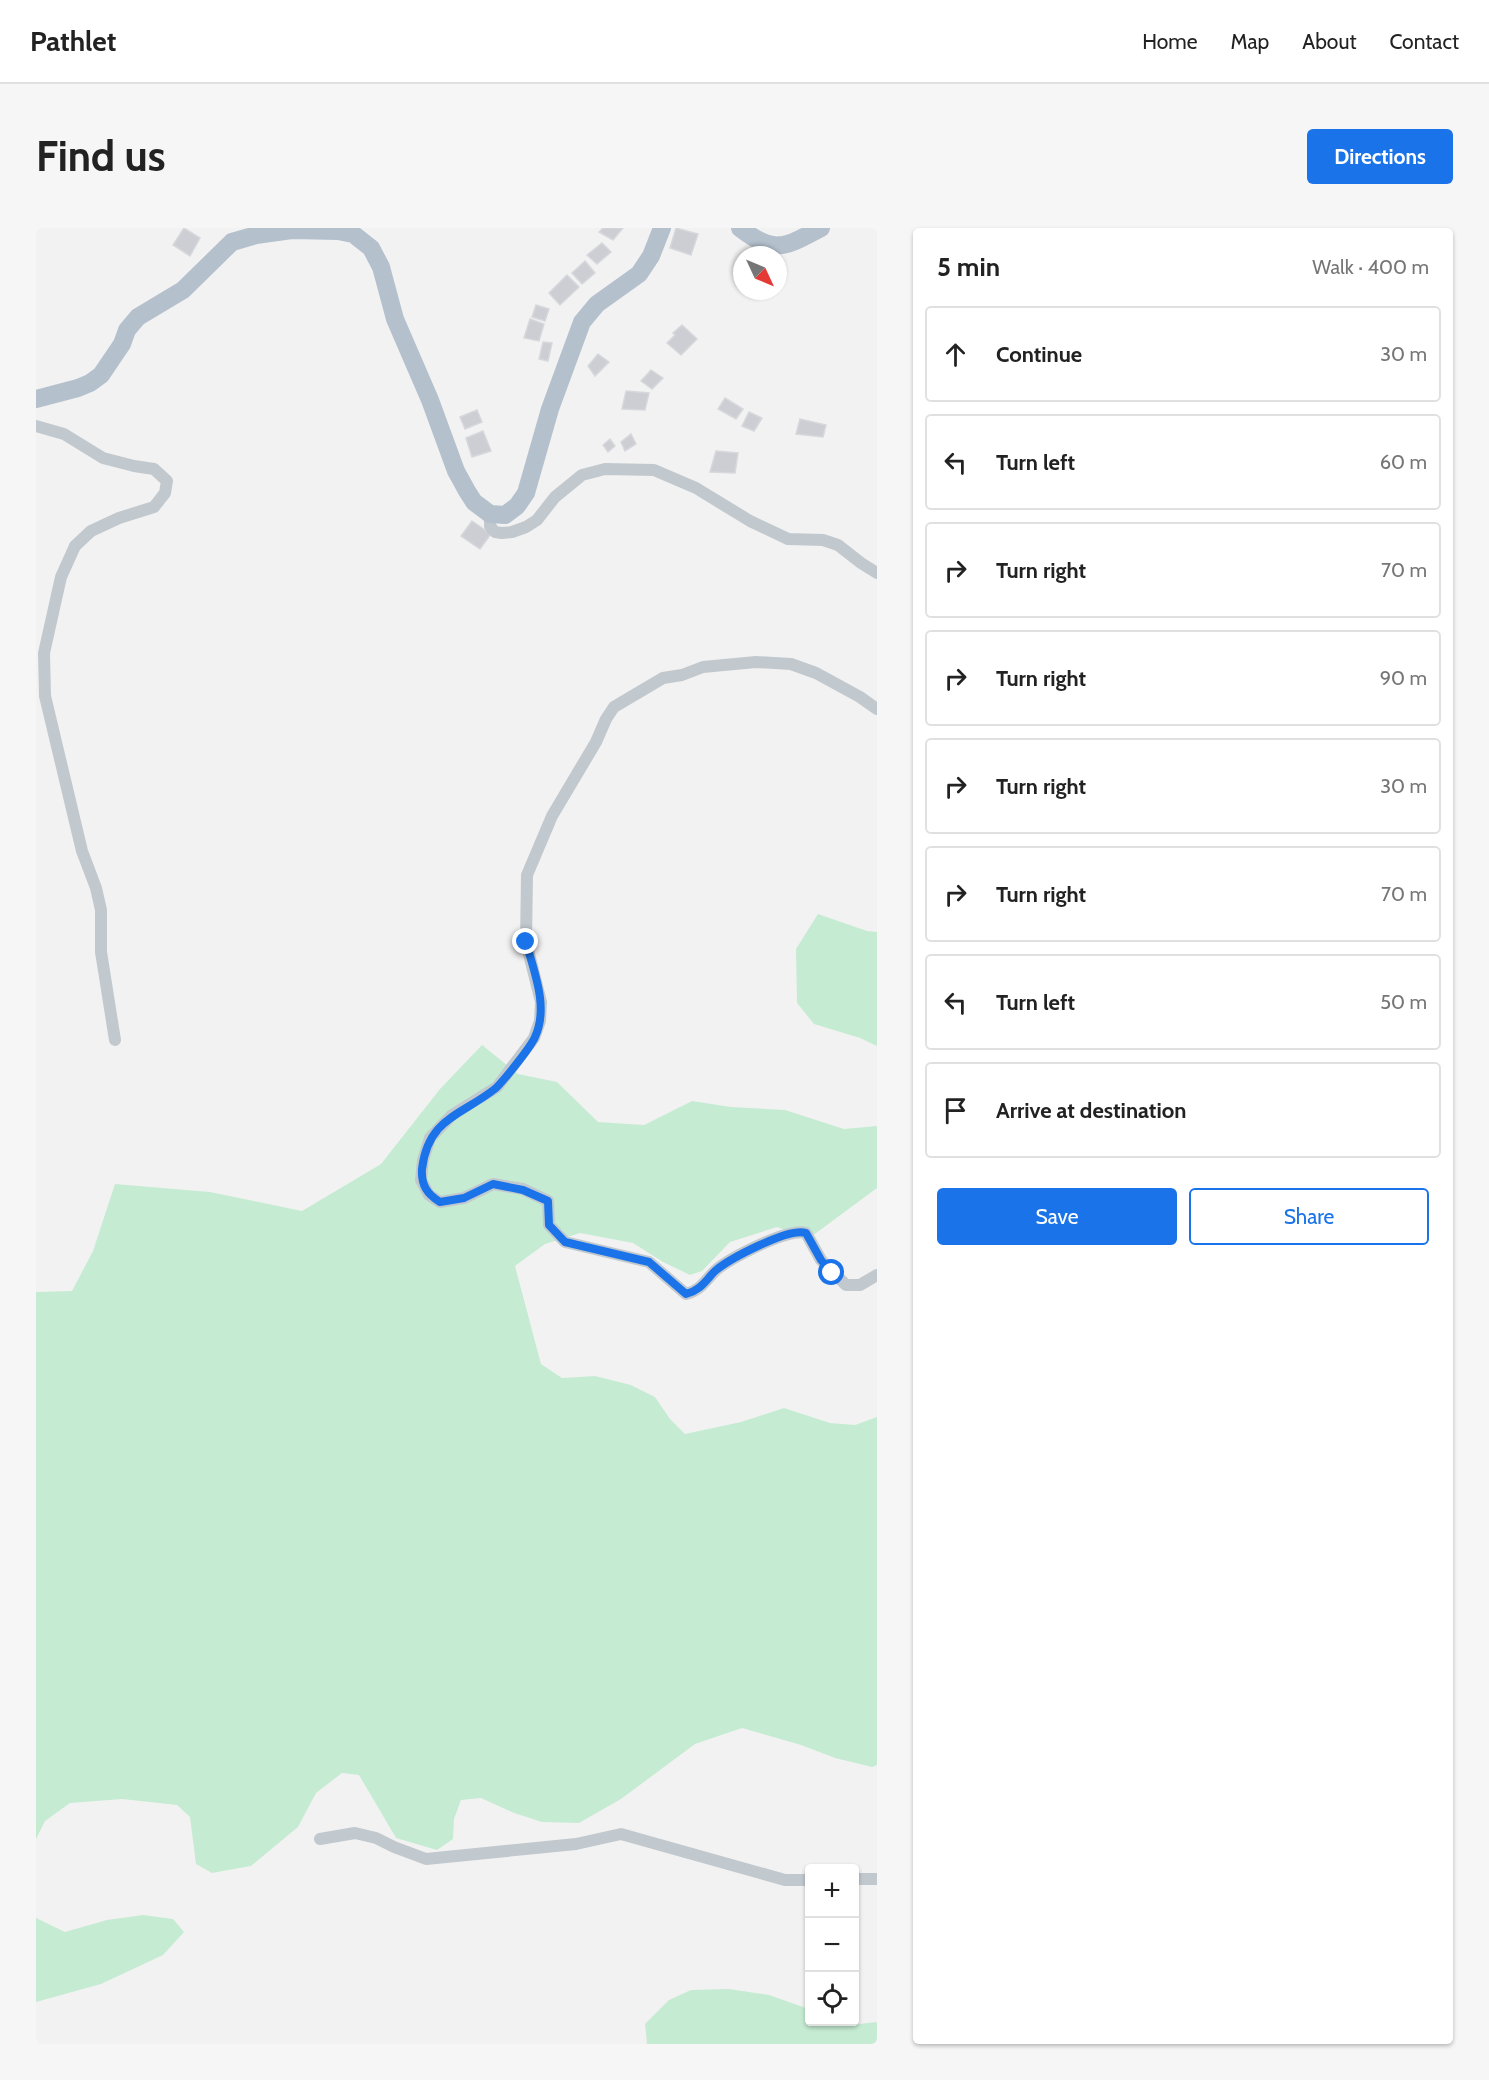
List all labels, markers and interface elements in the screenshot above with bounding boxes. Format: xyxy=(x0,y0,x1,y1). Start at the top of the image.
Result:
text: Pathlet xyxy=(30,24,116,58)
text: Home xyxy=(1142,29,1198,54)
text: Map xyxy=(1231,29,1269,54)
text: About xyxy=(1302,29,1356,54)
text: Contact xyxy=(1389,29,1459,54)
button: Directions xyxy=(1307,129,1453,184)
text: Find us xyxy=(36,130,165,182)
north arrow xyxy=(733,246,787,300)
text: 5 min xyxy=(937,251,1000,283)
text: Walk · 400 m xyxy=(1312,255,1429,279)
icon: ahead xyxy=(939,338,972,371)
text: Continue xyxy=(996,341,1082,368)
text: 30 m xyxy=(1380,342,1427,366)
icon: left xyxy=(939,446,972,479)
text: Turn left xyxy=(996,449,1075,476)
text: 60 m xyxy=(1380,450,1427,474)
icon: right xyxy=(939,554,972,587)
text: Turn right xyxy=(996,557,1086,584)
text: 70 m xyxy=(1381,558,1427,582)
icon: right xyxy=(939,662,972,695)
text: Turn right xyxy=(996,665,1086,692)
text: 90 m xyxy=(1380,666,1427,690)
icon: right xyxy=(939,770,972,803)
text: Turn right xyxy=(996,773,1086,800)
text: 30 m xyxy=(1380,774,1427,798)
icon: right xyxy=(939,878,972,911)
text: Turn right xyxy=(996,881,1086,908)
text: 70 m xyxy=(1381,882,1427,906)
route end xyxy=(512,928,538,954)
icon: left xyxy=(939,986,972,1019)
text: Turn left xyxy=(996,989,1075,1016)
text: 50 m xyxy=(1380,990,1427,1014)
icon: arrive xyxy=(939,1094,972,1127)
text: Arrive at destination xyxy=(996,1097,1186,1124)
button: Save xyxy=(937,1188,1177,1245)
button: Share xyxy=(1189,1188,1429,1245)
route start xyxy=(818,1259,844,1285)
map controls xyxy=(805,1864,859,2026)
button: + xyxy=(805,1864,859,1918)
button: − xyxy=(805,1918,859,1972)
button: locate xyxy=(805,1972,859,2026)

